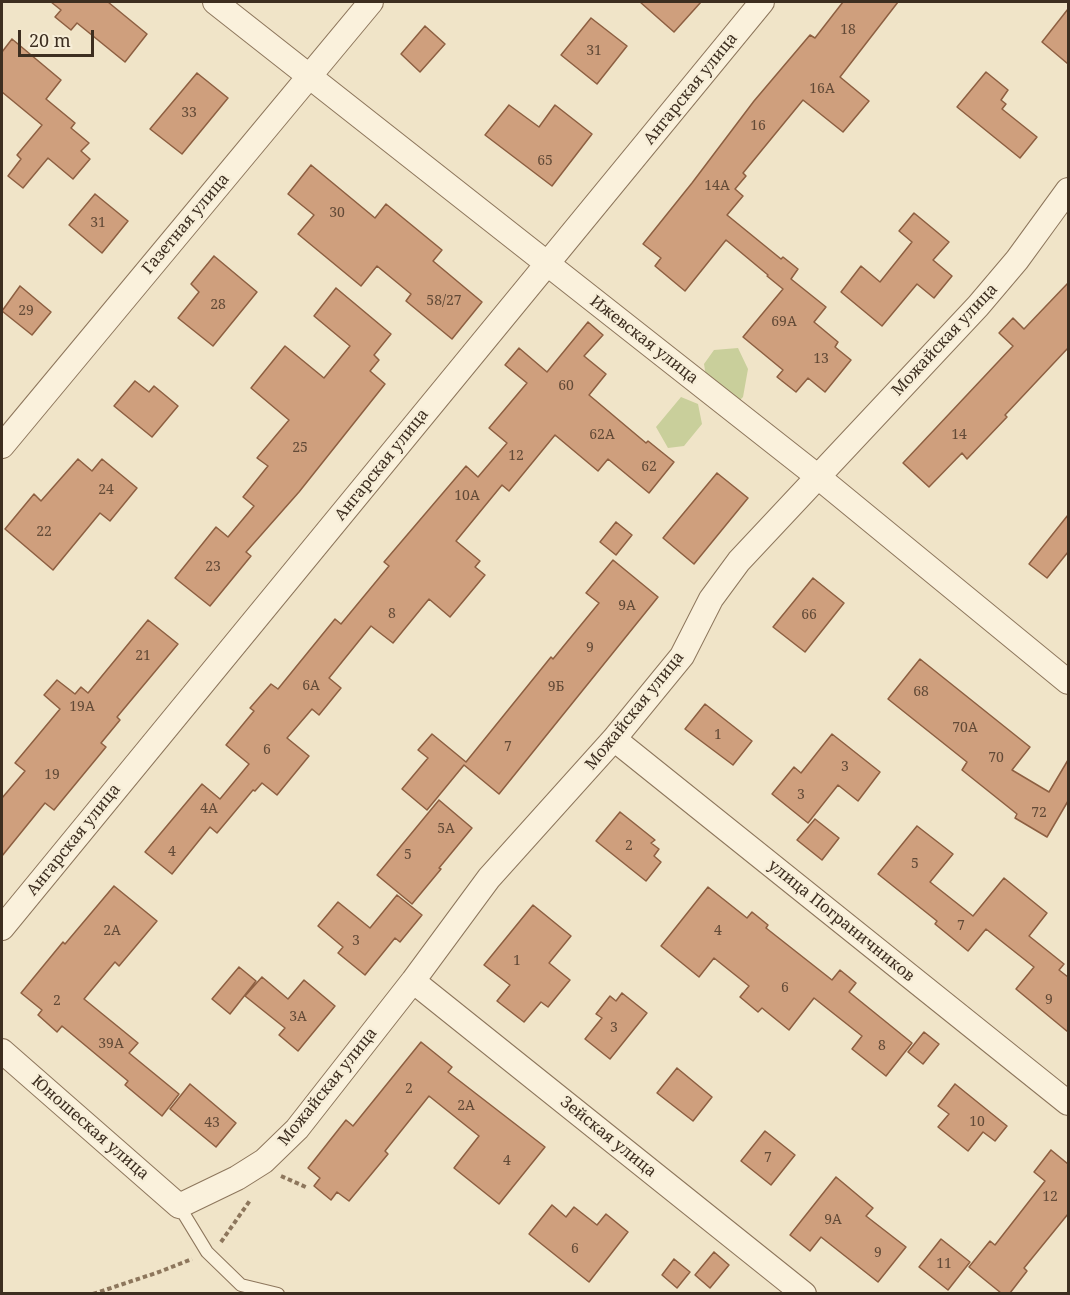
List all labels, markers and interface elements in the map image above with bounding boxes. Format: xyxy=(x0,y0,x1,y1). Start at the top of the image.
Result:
scale bar xyxy=(21,18,98,56)
house number: 18 xyxy=(840,22,856,38)
text: 20 m xyxy=(29,28,71,52)
street label: Ангарская улица xyxy=(640,29,742,149)
house number: 31 xyxy=(586,43,602,59)
house number: 16А xyxy=(809,81,835,97)
house number: 33 xyxy=(181,105,197,121)
house number: 16 xyxy=(750,118,766,134)
house number: 65 xyxy=(537,153,553,169)
street label: Газетная улица xyxy=(138,170,234,278)
house number: 14А xyxy=(704,178,730,194)
house number: 30 xyxy=(329,205,345,221)
house number: 31 xyxy=(90,215,106,231)
street label: Можайская улица xyxy=(888,280,1002,400)
street label: Ижевская улица xyxy=(586,292,702,388)
house number: 58/27 xyxy=(426,293,462,309)
house number: 28 xyxy=(210,297,226,313)
house number: 29 xyxy=(18,303,34,319)
house number: 69А xyxy=(771,314,797,330)
house number: 13 xyxy=(813,351,829,367)
house number: 60 xyxy=(558,378,574,394)
street label: Ангарская улица xyxy=(331,405,433,525)
house number: 62А xyxy=(589,427,615,443)
house number: 14 xyxy=(951,427,967,443)
house number: 25 xyxy=(292,440,308,456)
house number: 12 xyxy=(508,448,524,464)
house number: 62 xyxy=(641,459,657,475)
house number: 24 xyxy=(98,482,114,498)
house number: 10А xyxy=(454,488,480,504)
house number: 22 xyxy=(36,524,52,540)
house number: 23 xyxy=(205,559,221,575)
house number: 9А xyxy=(618,598,636,614)
house number: 8 xyxy=(388,606,396,622)
house number: 66 xyxy=(801,607,817,623)
house number: 9 xyxy=(586,640,594,656)
house number: 21 xyxy=(135,648,151,664)
street label: Можайская улица xyxy=(581,648,689,774)
house number: 6А xyxy=(302,678,320,694)
house number: 9Б xyxy=(548,679,564,695)
house number: 68 xyxy=(913,684,929,700)
house number: 19А xyxy=(69,699,95,715)
house number: 70А xyxy=(952,720,978,736)
house number: 1 xyxy=(714,727,722,743)
house number: 7 xyxy=(504,739,512,755)
house number: 6 xyxy=(263,742,271,758)
house number: 70 xyxy=(988,750,1004,766)
house number: 3 xyxy=(841,759,849,775)
house number: 19 xyxy=(44,767,60,783)
street label: Ангарская улица xyxy=(23,780,125,900)
house number: 3 xyxy=(797,787,805,803)
house number: 4А xyxy=(200,801,218,817)
house number: 72 xyxy=(1031,805,1047,821)
house number: 5А xyxy=(437,821,455,837)
house number: 2 xyxy=(625,838,633,854)
house number: 4 xyxy=(168,844,176,860)
house number: 5 xyxy=(404,847,412,863)
street label: улица Пограничников xyxy=(764,856,918,986)
house number: 5 xyxy=(911,856,919,872)
house number: 7 xyxy=(957,918,965,934)
house number: 2А xyxy=(103,923,121,939)
house number: 4 xyxy=(714,923,722,939)
house number: 3 xyxy=(352,933,360,949)
house number: 1 xyxy=(513,953,521,969)
house number: 6 xyxy=(781,980,789,996)
house number: 9 xyxy=(1045,992,1053,1008)
house number: 2 xyxy=(53,993,61,1009)
house number: 3А xyxy=(289,1009,307,1025)
house number: 3 xyxy=(610,1020,618,1036)
street label: Можайская улица xyxy=(274,1024,382,1150)
house number: 39А xyxy=(98,1036,124,1052)
house number: 8 xyxy=(878,1038,886,1054)
street label: Юношеская улица xyxy=(27,1072,153,1184)
house number: 2 xyxy=(405,1081,413,1097)
street label: Зейская улица xyxy=(556,1092,660,1182)
house number: 2А xyxy=(457,1098,475,1114)
house number: 10 xyxy=(969,1114,985,1130)
house number: 43 xyxy=(204,1115,220,1131)
house number: 7 xyxy=(764,1150,772,1166)
house number: 4 xyxy=(503,1153,511,1169)
house number: 12 xyxy=(1042,1189,1058,1205)
house number: 9А xyxy=(824,1212,842,1228)
house number: 6 xyxy=(571,1241,579,1257)
house number: 9 xyxy=(874,1245,882,1261)
house number: 11 xyxy=(936,1256,952,1272)

